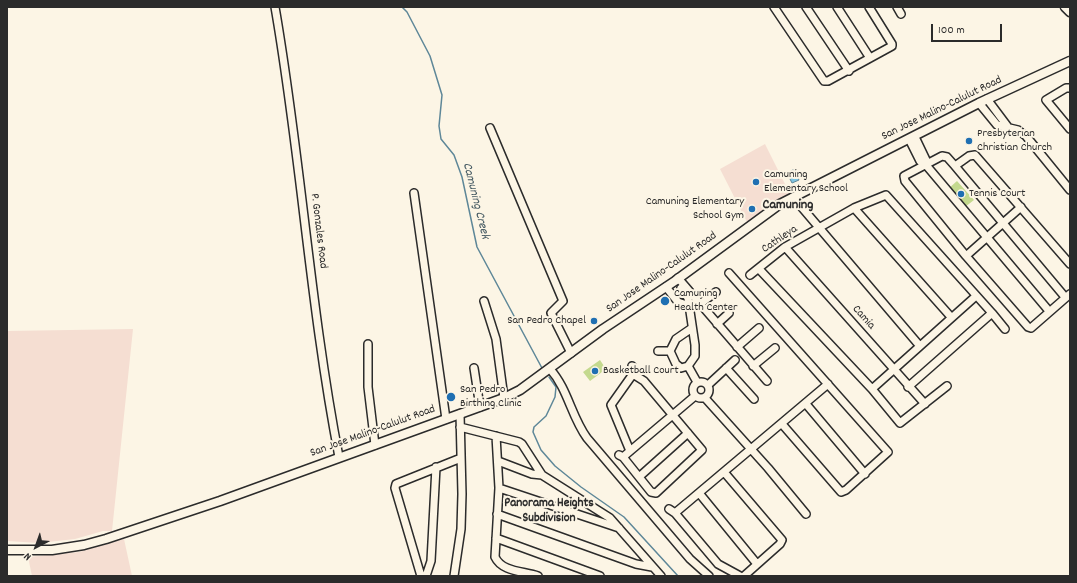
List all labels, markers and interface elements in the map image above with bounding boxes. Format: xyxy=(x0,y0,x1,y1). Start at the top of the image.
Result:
scale bar xyxy=(933,16,1004,42)
text: 100 m xyxy=(938,22,965,39)
street label: San Jose Malino-Calulut Road xyxy=(880,74,1004,144)
place label: Presbyterian Christian Church xyxy=(977,127,1052,155)
marker: Presbyterian Christian Church xyxy=(964,136,974,146)
water label: Camuning Creek xyxy=(458,161,492,241)
place label: Camuning Elementary School xyxy=(764,168,848,196)
marker: Camuning Elementary School xyxy=(751,177,761,187)
place label: Tennis Court xyxy=(969,187,1025,201)
marker: Tennis Court xyxy=(956,189,966,199)
street label: P. Gonzales Road xyxy=(306,193,330,269)
place label: Camuning Elementary School Gym xyxy=(646,195,744,223)
district label: Camuning xyxy=(763,198,813,214)
marker: Camuning Elementary School Gym xyxy=(747,204,757,214)
street label: Cathleya xyxy=(759,223,801,257)
street label: San Jose Malino-Calulut Road xyxy=(604,229,720,317)
place label: Camuning Health Center xyxy=(674,287,737,315)
marker: Camuning Health Center xyxy=(659,295,671,307)
street label: Camia xyxy=(848,303,878,333)
place label: San Pedro Chapel xyxy=(507,314,586,328)
marker: San Pedro Chapel xyxy=(589,316,599,326)
place label: Basketball Court xyxy=(603,364,679,378)
marker: Basketball Court xyxy=(590,366,600,376)
place label: San Pedro Birthing Clinic xyxy=(460,383,522,411)
marker: San Pedro Birthing Clinic xyxy=(445,391,457,403)
street label: San Jose Malino-Calulut Road xyxy=(309,403,437,461)
district label: Panorama Heights Subdivision xyxy=(504,496,594,527)
north arrow xyxy=(16,527,56,567)
text: N xyxy=(21,548,35,564)

